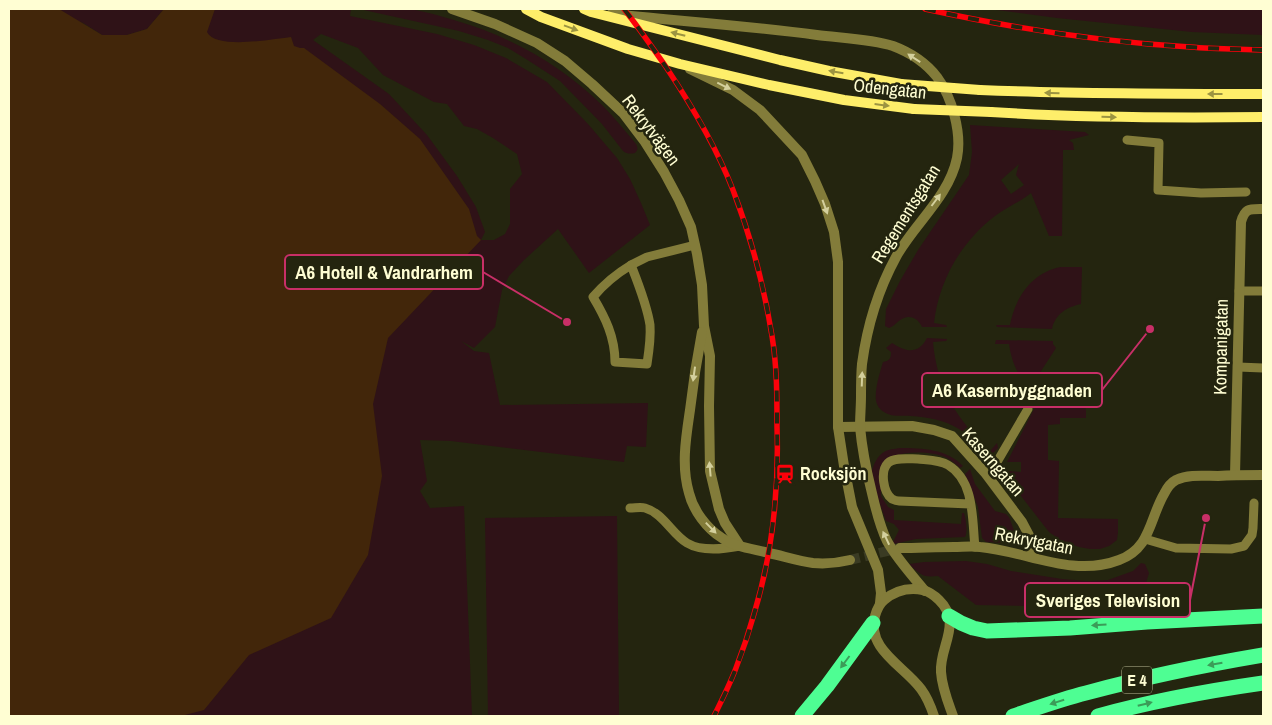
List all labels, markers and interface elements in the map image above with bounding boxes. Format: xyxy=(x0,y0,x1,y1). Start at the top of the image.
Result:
one-way arrow xyxy=(564,24,579,32)
one-way arrow xyxy=(671,30,686,38)
one-way arrow xyxy=(907,53,921,62)
one-way arrow xyxy=(828,68,844,76)
street label: Odengatan xyxy=(852,72,928,105)
one-way arrow xyxy=(717,82,731,90)
street label: Rekrytvägen xyxy=(616,89,686,170)
one-way arrow xyxy=(1044,89,1060,97)
one-way arrow xyxy=(1206,90,1222,98)
one-way arrow xyxy=(874,101,890,109)
one-way arrow xyxy=(1102,113,1118,121)
street label: Regementsgatan xyxy=(865,159,946,268)
one-way arrow xyxy=(931,194,942,207)
one-way arrow xyxy=(821,200,829,215)
callout: A6 Hotell & Vandrarhem xyxy=(285,255,483,289)
text: A6 Hotell & Vandrarhem xyxy=(295,259,473,285)
street label: Kompanigatan xyxy=(1207,299,1234,395)
one-way arrow xyxy=(690,366,698,382)
one-way arrow xyxy=(858,370,866,386)
callout: A6 Kasernbyggnaden xyxy=(922,373,1102,407)
text: A6 Kasernbyggnaden xyxy=(932,377,1092,403)
street label: Kaserngatan xyxy=(956,422,1030,501)
one-way arrow xyxy=(706,461,714,477)
place label: Rocksjön xyxy=(800,461,866,486)
station icon: Rocksjön xyxy=(774,463,796,485)
street label: Rekrytgatan xyxy=(993,521,1076,560)
one-way arrow xyxy=(705,522,717,534)
one-way arrow xyxy=(882,531,890,545)
callout: Sveriges Television xyxy=(1025,583,1190,617)
text: Sveriges Television xyxy=(1036,587,1180,613)
one-way arrow xyxy=(1090,622,1106,630)
one-way arrow xyxy=(840,655,850,669)
one-way arrow xyxy=(1207,660,1223,668)
road number: E 4 xyxy=(1122,666,1152,694)
one-way arrow xyxy=(1050,698,1065,706)
one-way arrow xyxy=(1138,700,1153,708)

